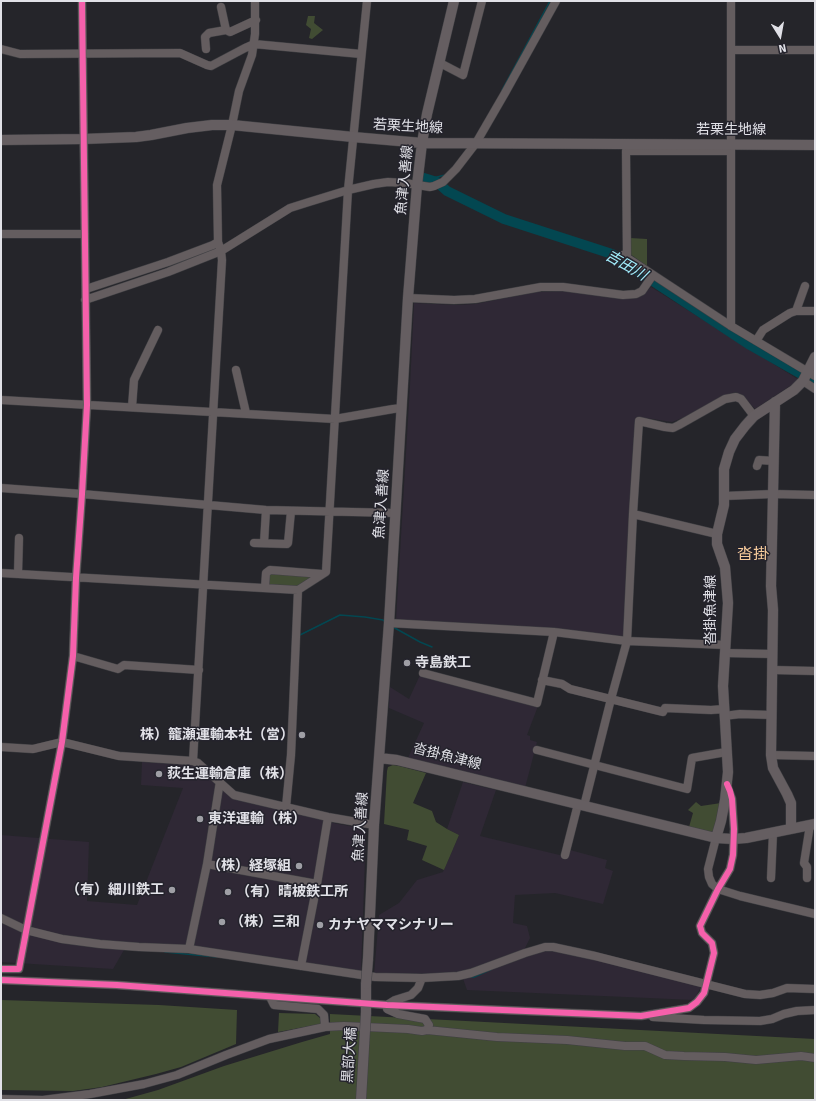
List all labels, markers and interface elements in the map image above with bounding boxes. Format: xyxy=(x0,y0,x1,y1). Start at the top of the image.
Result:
north arrow xyxy=(760,16,800,56)
text: N xyxy=(777,41,787,55)
street label: 若栗生地線 xyxy=(373,117,443,137)
street label: 若栗生地線 xyxy=(696,122,766,138)
street label: 魚津入善線 xyxy=(393,144,417,216)
water label: 吉田川 xyxy=(602,247,650,285)
street label: 魚津入善線 xyxy=(371,468,393,540)
district label: 沓掛 xyxy=(737,545,769,565)
street label: 沓掛魚津線 xyxy=(703,575,719,645)
place label: 寺島鉄工 xyxy=(415,655,471,671)
marker: 寺島鉄工 xyxy=(402,658,412,668)
place label: 株）籠瀬運輸本社（営） xyxy=(140,727,294,743)
marker: 株）籠瀬運輸本社（営） xyxy=(297,730,307,740)
street label: 沓掛魚津線 xyxy=(411,740,483,774)
place label: 荻生運輸倉庫（株） xyxy=(167,766,293,782)
marker: 荻生運輸倉庫（株） xyxy=(154,769,164,779)
street label: 魚津入善線 xyxy=(350,791,372,863)
place label: 東洋運輸（株） xyxy=(208,811,306,827)
marker: 東洋運輸（株） xyxy=(195,814,205,824)
place label: （株）経塚組 xyxy=(207,858,291,874)
marker: （株）経塚組 xyxy=(294,861,304,871)
place label: （有）細川鉄工 xyxy=(66,882,164,898)
place label: （有）晴柀鉄工所 xyxy=(236,884,348,900)
marker: （有）細川鉄工 xyxy=(167,885,177,895)
marker: （有）晴柀鉄工所 xyxy=(223,887,233,897)
place label: （株）三和 xyxy=(230,914,300,930)
marker: （株）三和 xyxy=(217,917,227,927)
place label: カナヤママシナリー xyxy=(328,917,454,933)
marker: カナヤママシナリー xyxy=(315,920,325,930)
street label: 黒部大橋 xyxy=(340,1026,360,1084)

